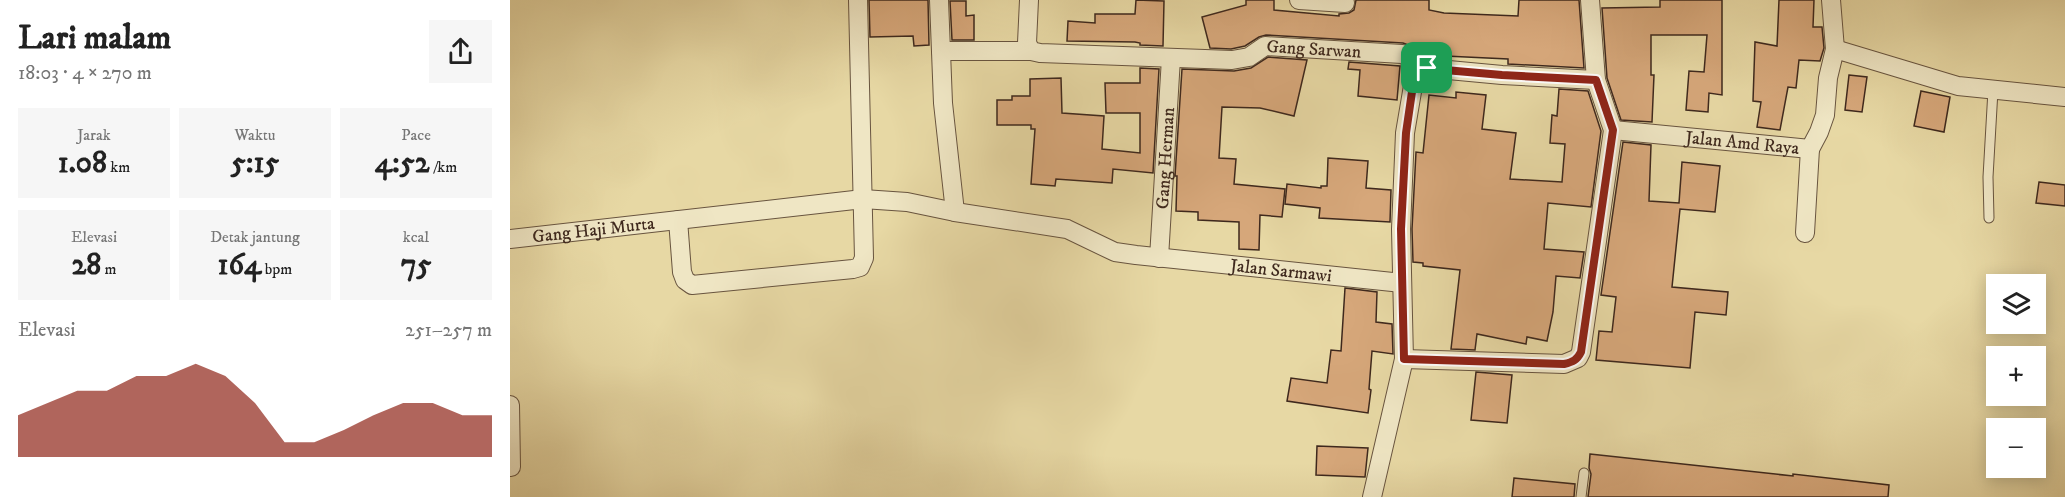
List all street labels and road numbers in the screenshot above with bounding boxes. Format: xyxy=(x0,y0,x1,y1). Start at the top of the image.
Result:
street label: Gang Sarwan xyxy=(1266,36,1362,64)
street label: Gang Herman xyxy=(1152,106,1180,210)
street label: Jalan Amd Raya xyxy=(1682,127,1801,160)
street label: Gang Haji Murta xyxy=(531,213,656,248)
street label: Jalan Sarmawi xyxy=(1227,255,1333,288)

